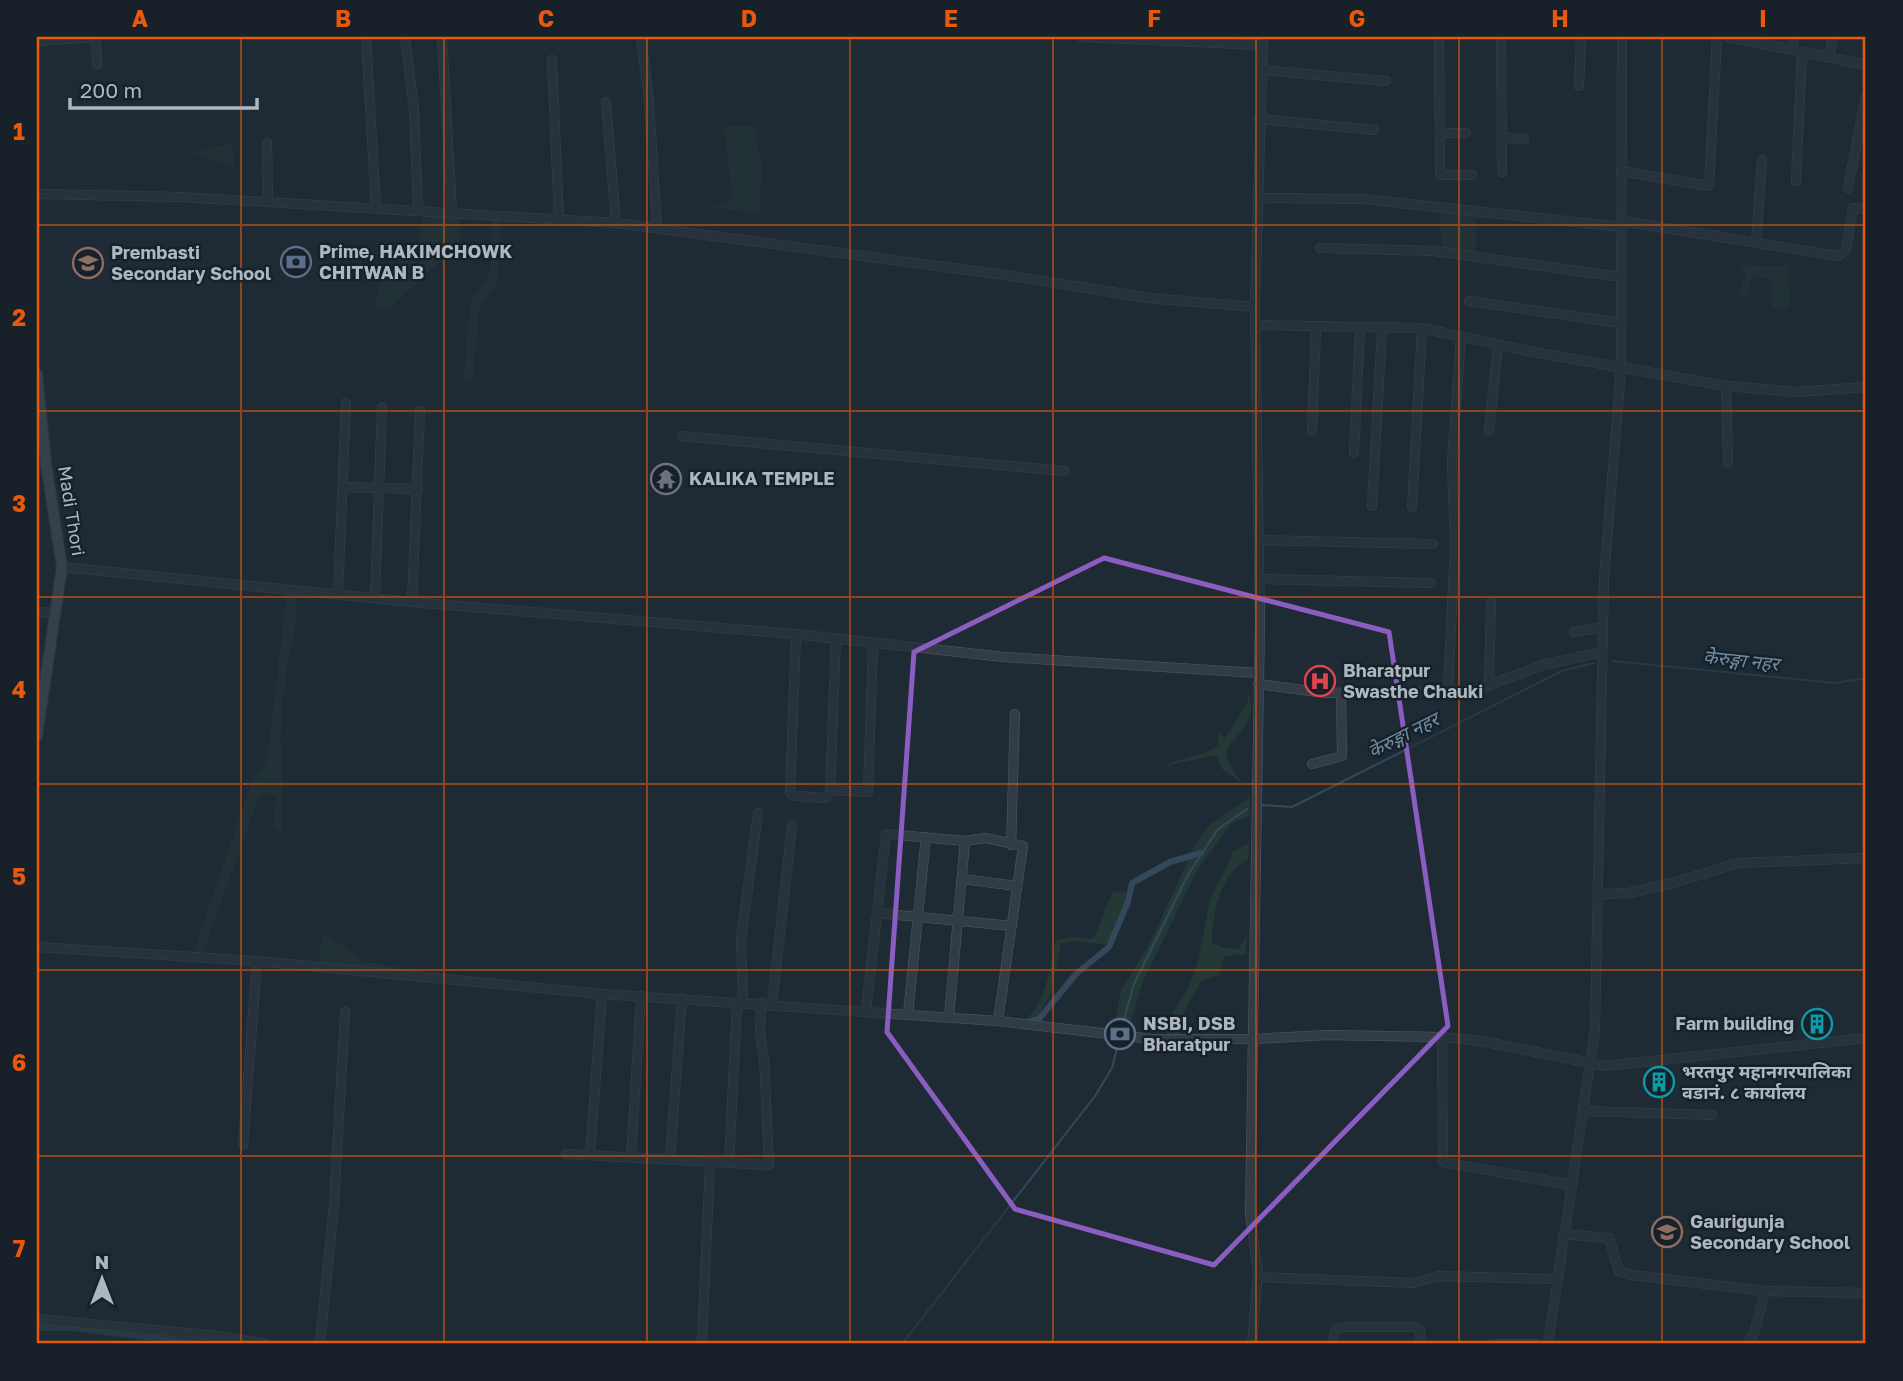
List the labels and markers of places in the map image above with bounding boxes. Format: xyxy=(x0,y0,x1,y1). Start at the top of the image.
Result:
place label: Prime, HAKIMCHOWK CHITWAN B xyxy=(319,240,512,283)
place label: Prembasti Secondary School xyxy=(111,241,271,284)
bank icon: Prime, HAKIMCHOWK CHITWAN B xyxy=(279,245,313,279)
school or university icon: Prembasti Secondary School xyxy=(71,246,105,280)
temple icon: KALIKA TEMPLE xyxy=(649,462,683,496)
place label: KALIKA TEMPLE xyxy=(689,467,835,489)
place label: Bharatpur Swasthe Chauki xyxy=(1343,659,1483,702)
hospital icon: Bharatpur Swasthe Chauki xyxy=(1303,664,1337,698)
building icon: Farm building xyxy=(1800,1007,1834,1041)
place label: NSBI, DSB Bharatpur xyxy=(1143,1012,1236,1055)
place label: Farm building xyxy=(1675,1012,1794,1034)
bank icon: NSBI, DSB Bharatpur xyxy=(1103,1017,1137,1051)
place label: भरतपुर महानगरपालिका वडानं. ८ कार्यालय xyxy=(1682,1060,1852,1103)
building icon: भरतपुर महानगरपालिका वडानं. ८ कार्यालय xyxy=(1642,1065,1676,1099)
place label: Gaurigunja Secondary School xyxy=(1690,1210,1850,1253)
school or university icon: Gaurigunja Secondary School xyxy=(1650,1215,1684,1249)

